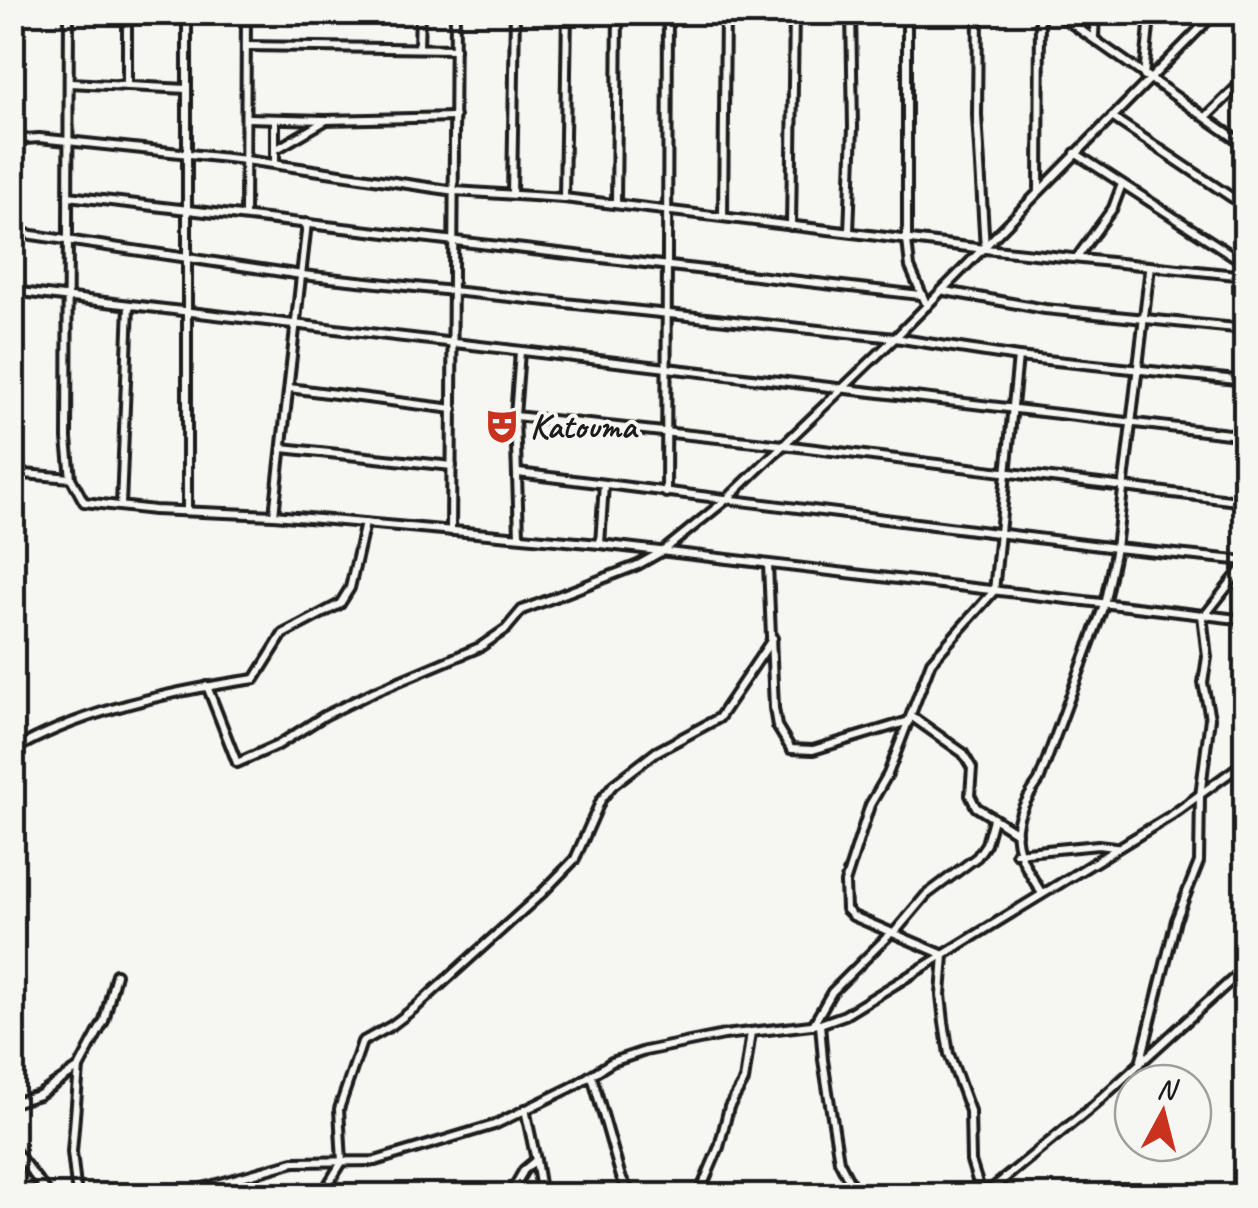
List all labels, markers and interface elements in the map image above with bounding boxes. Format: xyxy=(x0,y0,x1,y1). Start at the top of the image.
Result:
place label: Katouma xyxy=(530,404,640,449)
theatre icon: Katouma xyxy=(483,407,521,445)
north arrow xyxy=(1113,1063,1213,1163)
text: N xyxy=(1155,1070,1181,1108)

